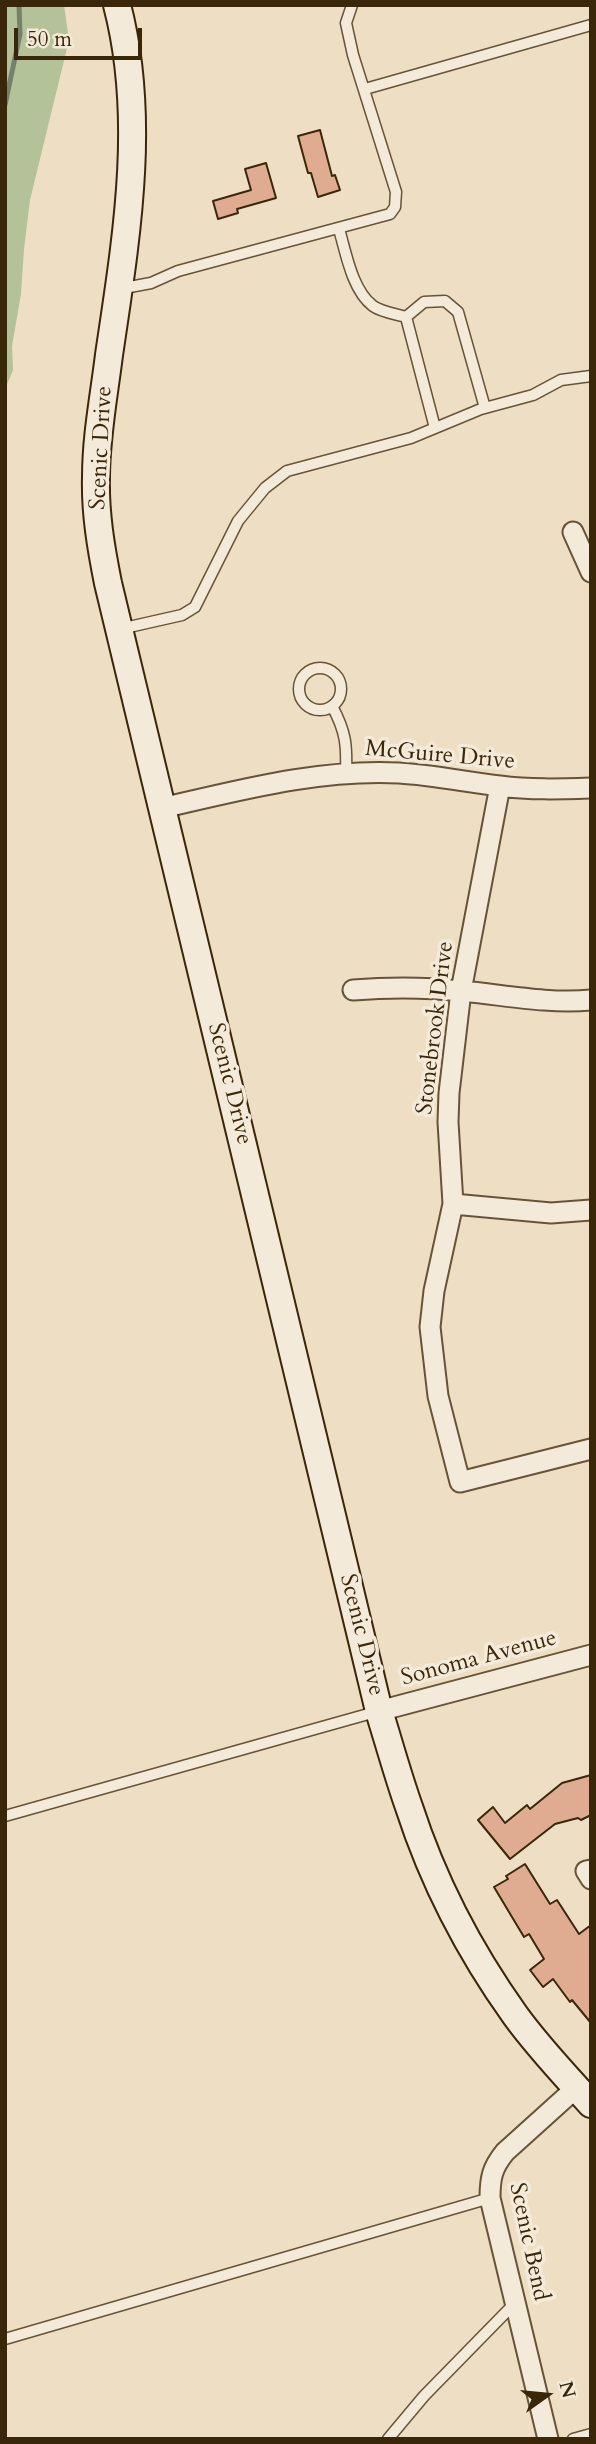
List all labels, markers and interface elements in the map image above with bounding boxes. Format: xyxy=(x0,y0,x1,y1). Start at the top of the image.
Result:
scale bar xyxy=(18,14,145,58)
text: 50 m xyxy=(27,25,72,54)
street label: Scenic Drive xyxy=(85,385,119,511)
street label: McGuire Drive xyxy=(364,736,516,776)
street label: Stonebrook Drive xyxy=(412,940,460,1116)
street label: Scenic Drive xyxy=(201,1020,257,1148)
street label: Scenic Drive xyxy=(333,1571,389,1699)
street label: Sonoma Avenue xyxy=(398,1625,560,1693)
street label: Scenic Bend xyxy=(502,2180,554,2304)
north arrow xyxy=(512,2360,582,2430)
text: N xyxy=(553,2378,582,2401)

